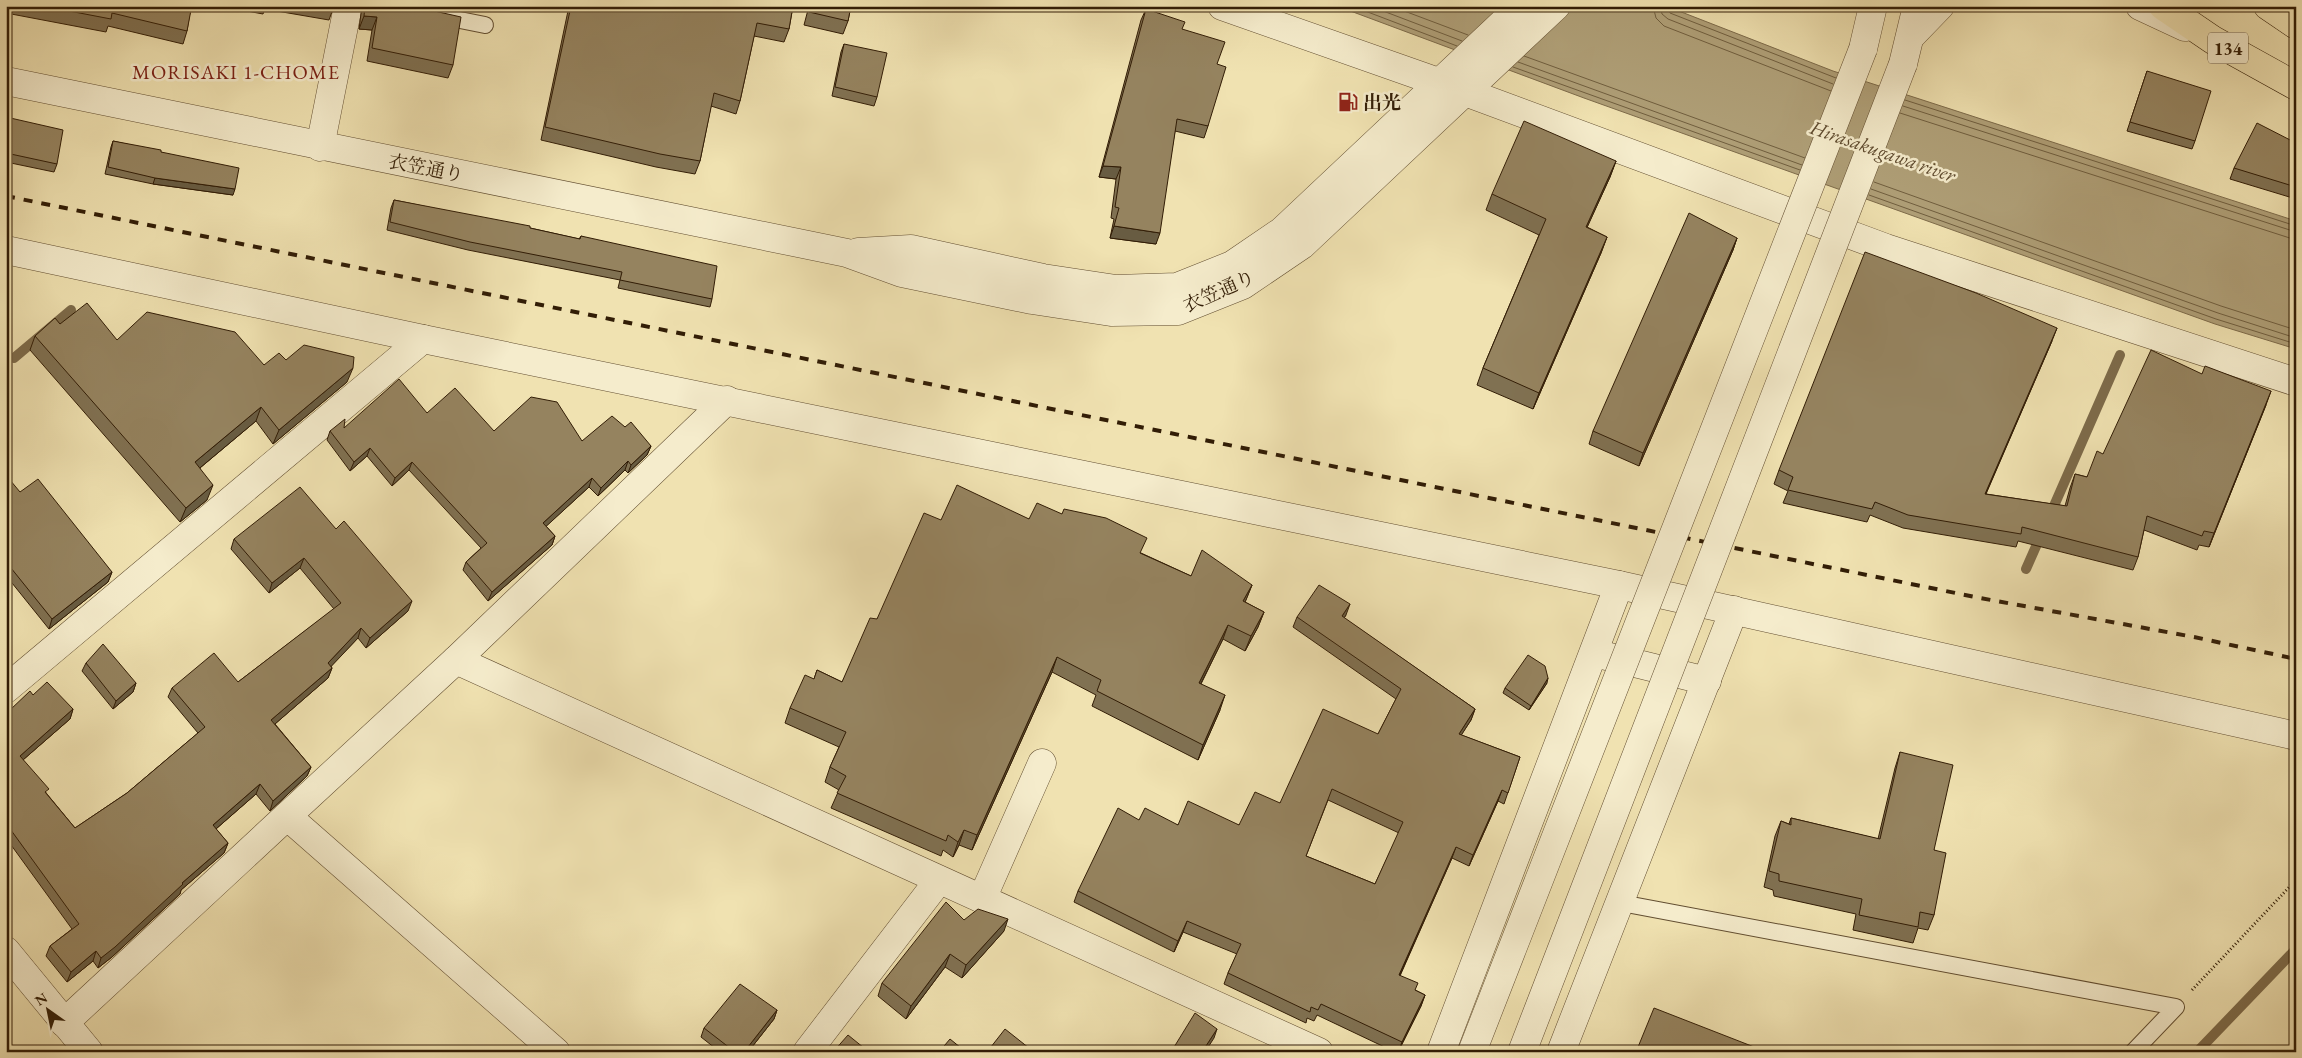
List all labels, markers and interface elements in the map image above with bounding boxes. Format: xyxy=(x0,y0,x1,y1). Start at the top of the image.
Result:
road number: 134 xyxy=(2208,32,2248,64)
district label: MORISAKI 1-CHOME xyxy=(132,59,340,85)
place label: 出光 xyxy=(1363,90,1401,115)
fuel station icon: 出光 xyxy=(1337,91,1359,113)
water label: Hirasakugawa river xyxy=(1806,114,1960,188)
street label: 衣笠通り xyxy=(386,148,466,188)
street label: 衣笠通り xyxy=(1179,264,1259,318)
north arrow xyxy=(22,986,72,1036)
text: N xyxy=(31,988,51,1010)

